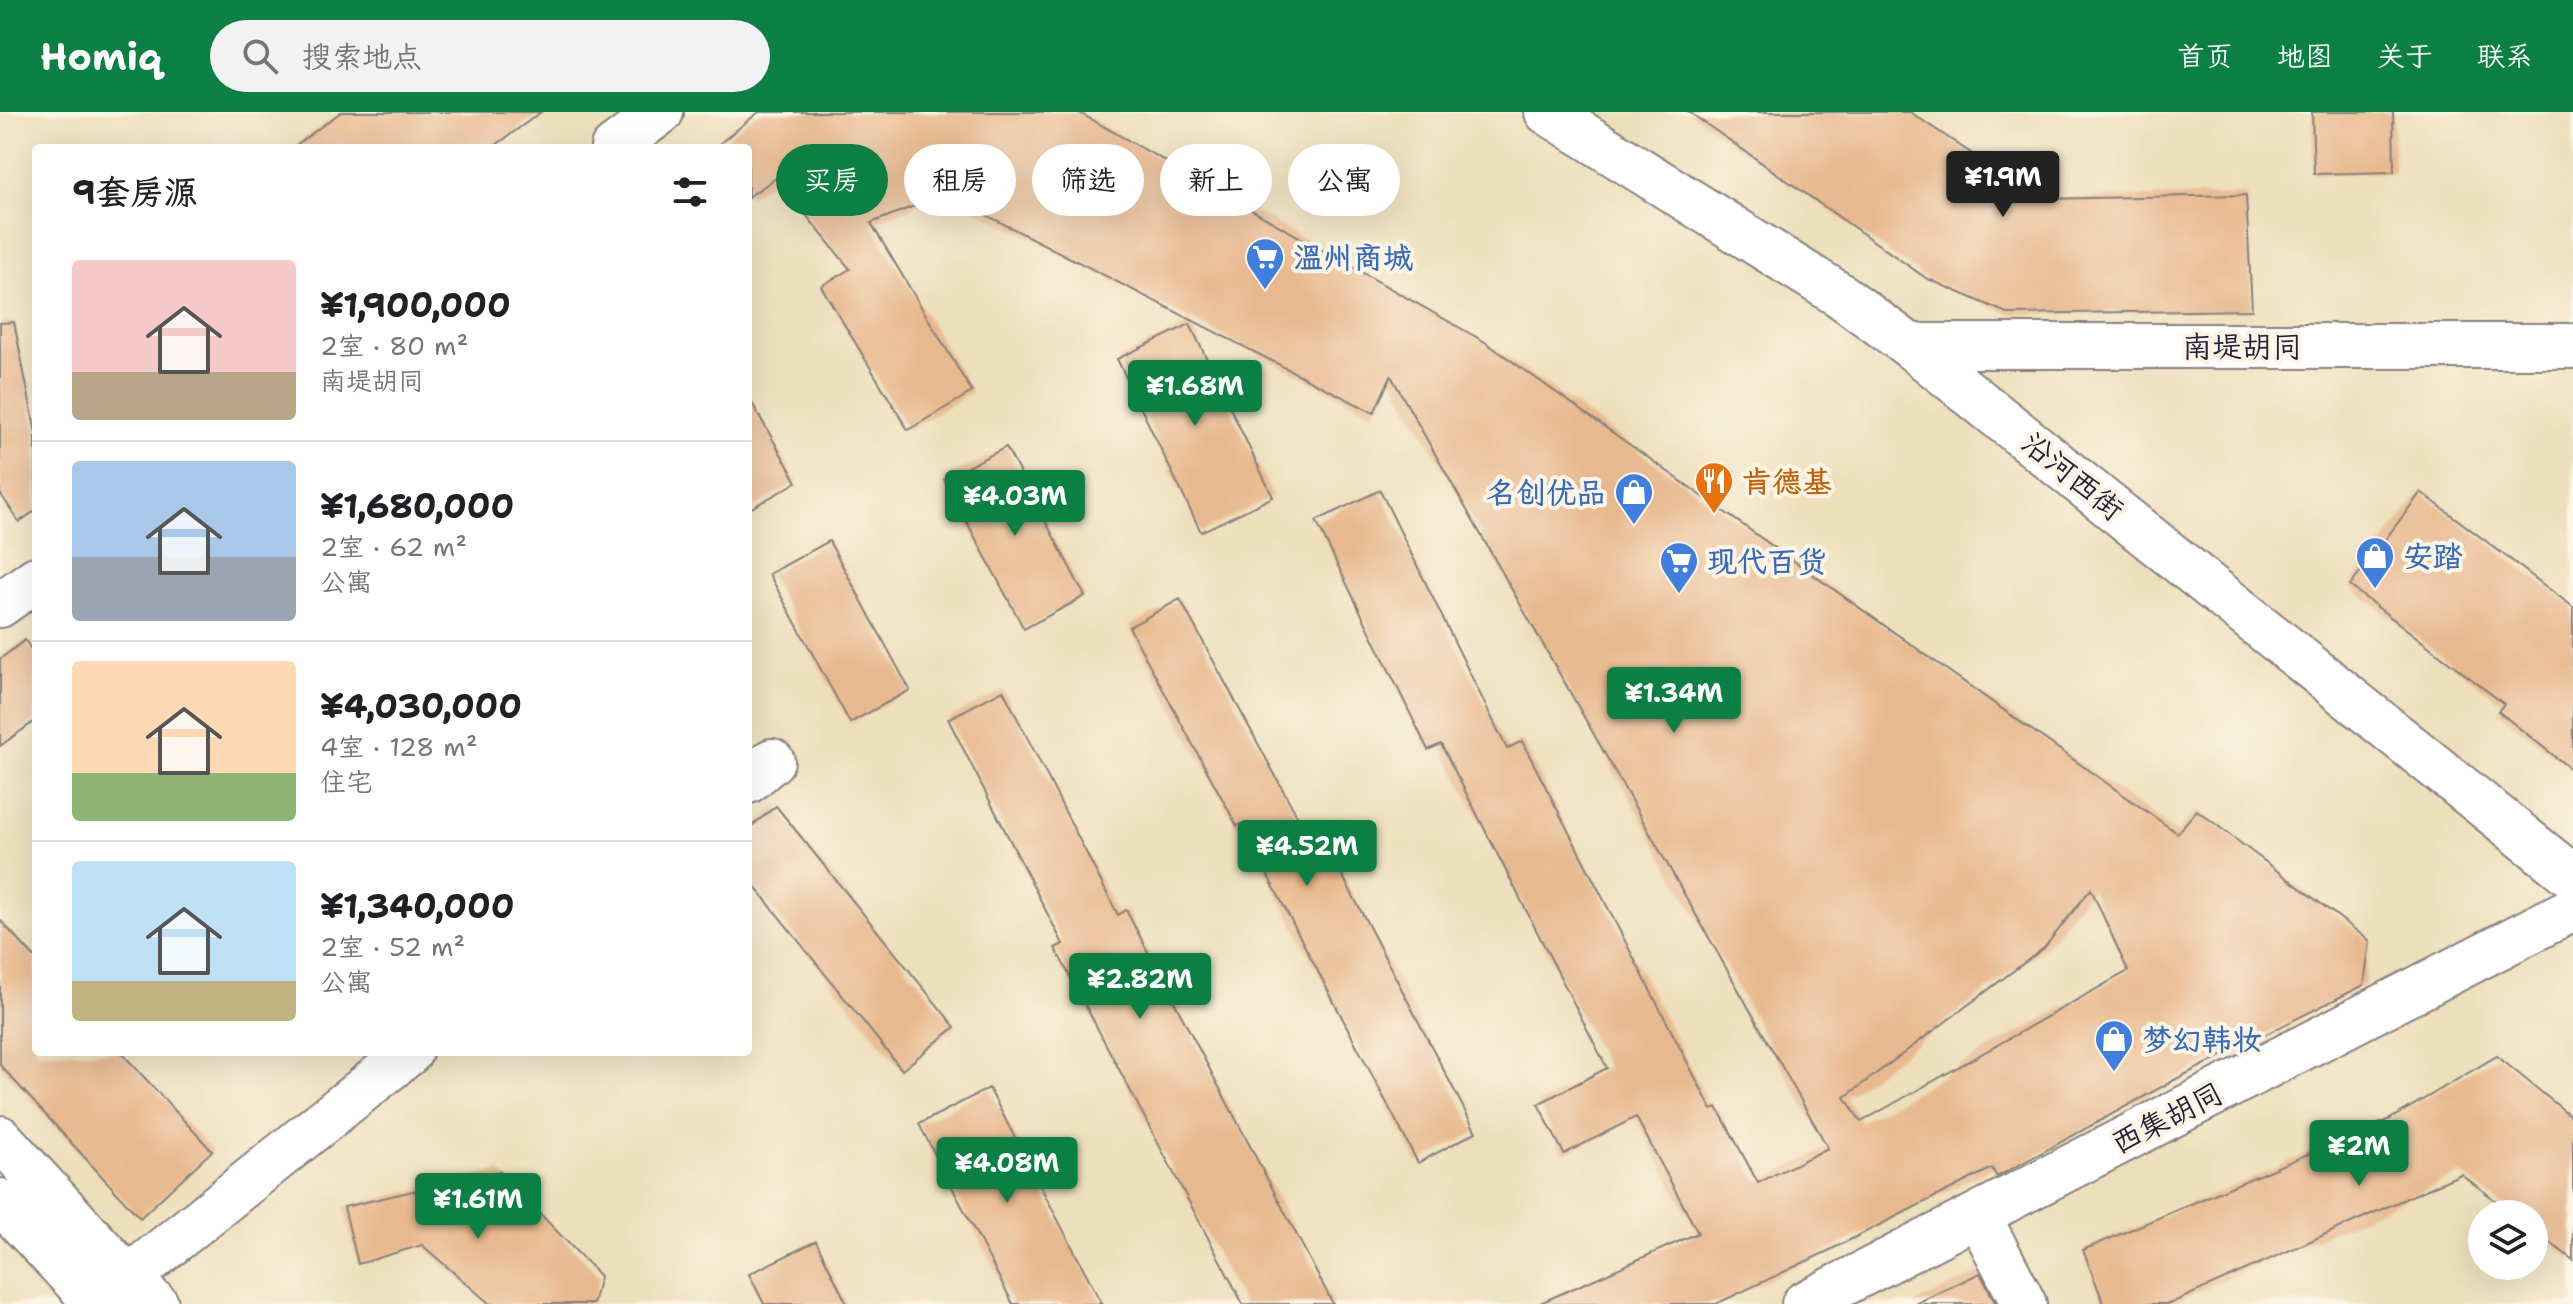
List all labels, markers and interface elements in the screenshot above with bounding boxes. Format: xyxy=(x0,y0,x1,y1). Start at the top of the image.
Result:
search box xyxy=(210,20,770,92)
text: Homiq xyxy=(40,31,162,82)
icon: search xyxy=(238,34,282,78)
text: 搜索地点 xyxy=(302,36,422,77)
text: 首页 xyxy=(2177,37,2233,75)
text: 地图 xyxy=(2277,37,2333,75)
text: 关于 xyxy=(2377,37,2433,75)
text: 联系 xyxy=(2477,37,2533,75)
chip: 买房 xyxy=(776,144,888,216)
chip: 租房 xyxy=(904,144,1016,216)
chip: 筛选 xyxy=(1032,144,1144,216)
chip: 新上 xyxy=(1160,144,1272,216)
chip: 公寓 xyxy=(1288,144,1400,216)
pin: ¥1.9M xyxy=(1947,151,2059,219)
text: ¥1.9M xyxy=(1964,159,2042,194)
text: 9套房源 xyxy=(72,169,198,215)
icon: filters xyxy=(668,170,712,214)
supermarket icon: 温州商城 xyxy=(1244,236,1286,291)
place label: 温州商城 xyxy=(1293,237,1413,278)
text: ¥1,900,000 xyxy=(320,282,511,328)
icon: home xyxy=(136,292,232,388)
street label: 南堤胡同 xyxy=(2182,326,2302,367)
text: 2室 · 80 m² xyxy=(320,328,468,363)
pin: ¥1.68M xyxy=(1130,360,1260,428)
text: 南堤胡同 xyxy=(320,363,424,398)
text: ¥1.68M xyxy=(1146,368,1244,403)
street label: 沿河西街 xyxy=(2013,422,2133,530)
restaurant icon: 肯德基 xyxy=(1693,460,1735,515)
place label: 肯德基 xyxy=(1742,461,1832,502)
pin: ¥4.03M xyxy=(950,470,1080,538)
shop icon: 名创优品 xyxy=(1613,471,1655,526)
place label: 名创优品 xyxy=(1486,472,1606,513)
text: ¥4.03M xyxy=(963,478,1067,513)
text: ¥1,680,000 xyxy=(320,483,514,529)
icon: home xyxy=(136,493,232,589)
text: 2室 · 62 m² xyxy=(320,529,467,564)
shop icon: 安踏 xyxy=(2354,535,2396,590)
place label: 安踏 xyxy=(2403,536,2463,577)
supermarket icon: 现代百货 xyxy=(1658,540,1700,595)
place label: 现代百货 xyxy=(1707,541,1827,582)
text: 公寓 xyxy=(320,564,372,599)
pin: ¥1.34M xyxy=(1609,667,1739,735)
text: ¥1.34M xyxy=(1625,675,1723,710)
text: ¥4,030,000 xyxy=(320,683,522,729)
icon: home xyxy=(136,693,232,789)
text: 4室 · 128 m² xyxy=(320,729,478,764)
text: 住宅 xyxy=(320,764,372,799)
pin: ¥4.52M xyxy=(1242,820,1372,888)
text: ¥4.52M xyxy=(1256,828,1358,863)
text: ¥1,340,000 xyxy=(320,883,514,929)
icon: home xyxy=(136,893,232,989)
text: 2室 · 52 m² xyxy=(320,929,465,964)
pin: ¥2.82M xyxy=(1075,953,1205,1021)
text: ¥2.82M xyxy=(1087,961,1193,996)
text: 公寓 xyxy=(320,964,372,999)
shop icon: 梦幻韩妆 xyxy=(2093,1018,2135,1073)
place label: 梦幻韩妆 xyxy=(2142,1019,2262,1060)
street label: 西集胡同 xyxy=(2104,1072,2230,1164)
pin: ¥2M xyxy=(2320,1120,2398,1188)
text: ¥2M xyxy=(2327,1128,2391,1163)
pin: ¥4.08M xyxy=(942,1137,1072,1205)
text: ¥4.08M xyxy=(955,1145,1059,1180)
pin: ¥1.61M xyxy=(413,1173,543,1241)
text: ¥1.61M xyxy=(433,1181,523,1216)
map controls xyxy=(2468,1200,2548,1280)
button: layers xyxy=(2468,1200,2548,1280)

